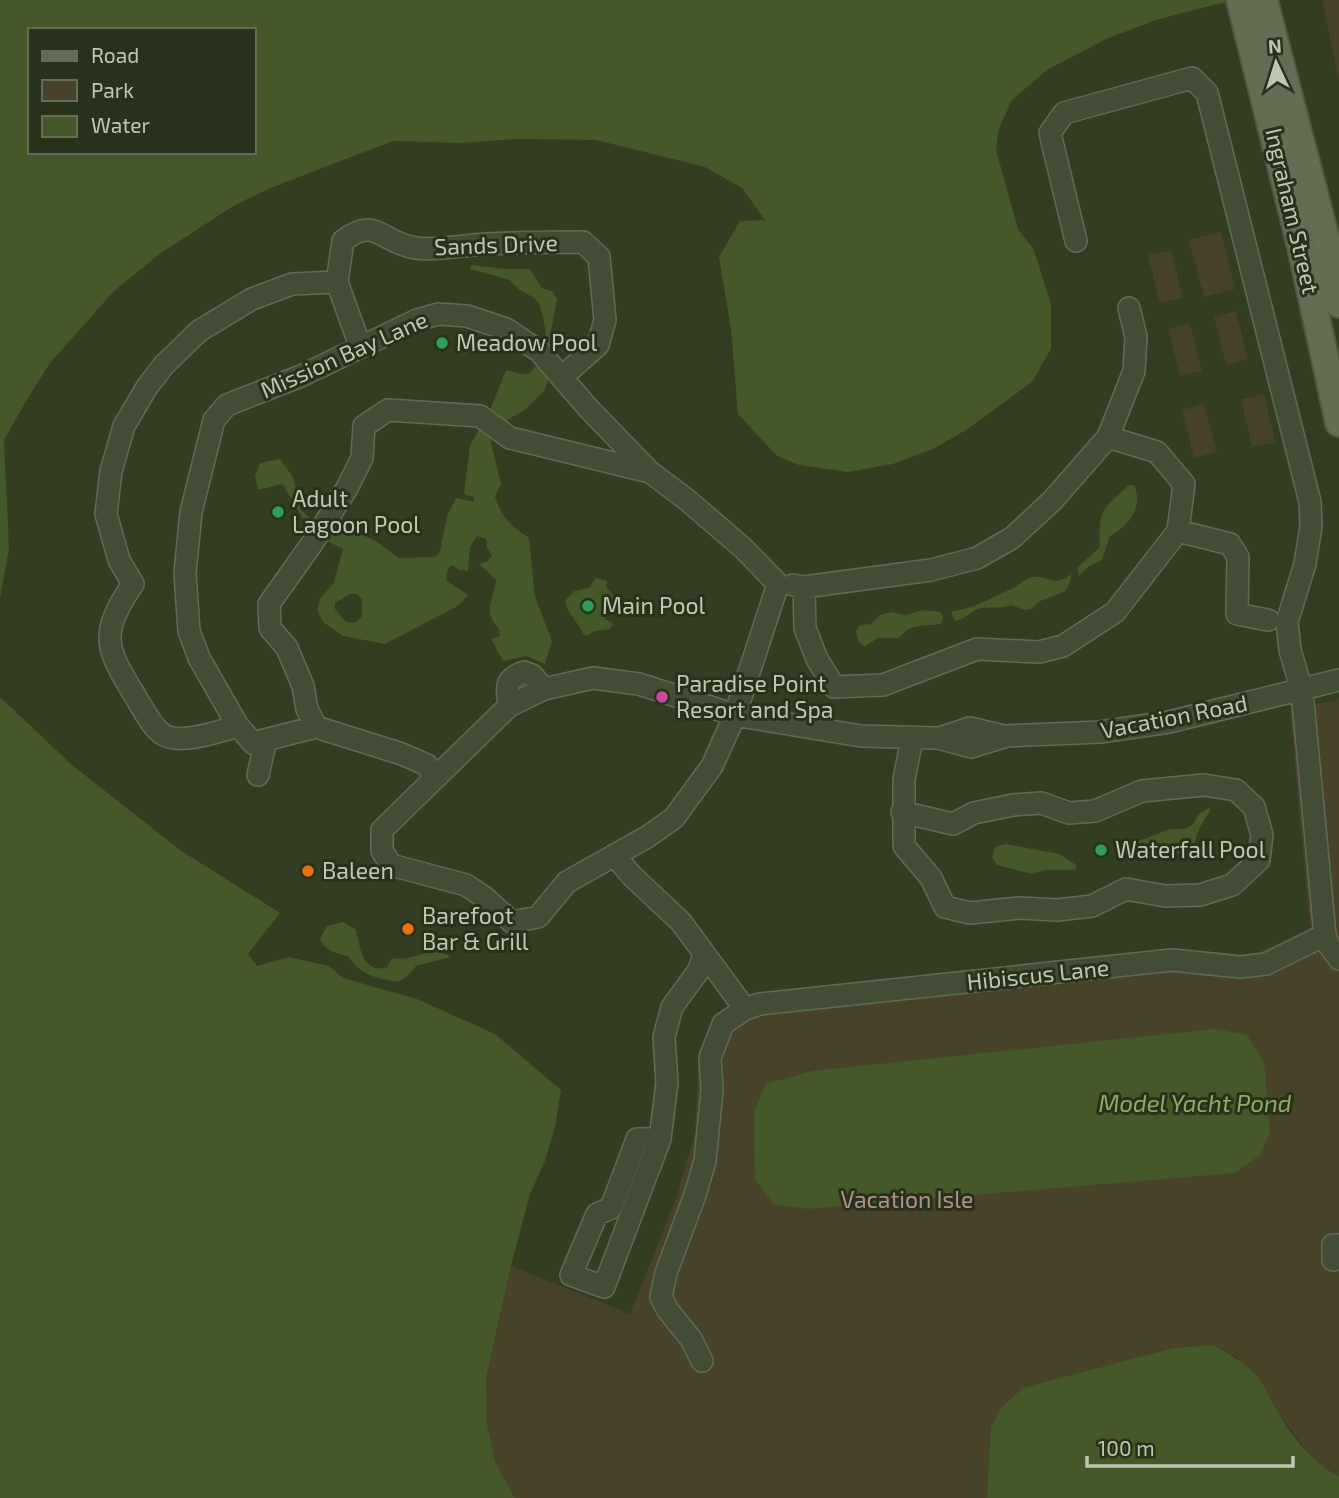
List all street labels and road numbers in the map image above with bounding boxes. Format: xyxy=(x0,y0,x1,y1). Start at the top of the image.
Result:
street label: Ingraham Street xyxy=(1260,125,1326,297)
street label: Sands Drive xyxy=(434,228,558,260)
street label: Mission Bay Lane xyxy=(256,305,432,404)
street label: Vacation Road xyxy=(1098,688,1250,744)
street label: Hibiscus Lane xyxy=(965,953,1110,995)

